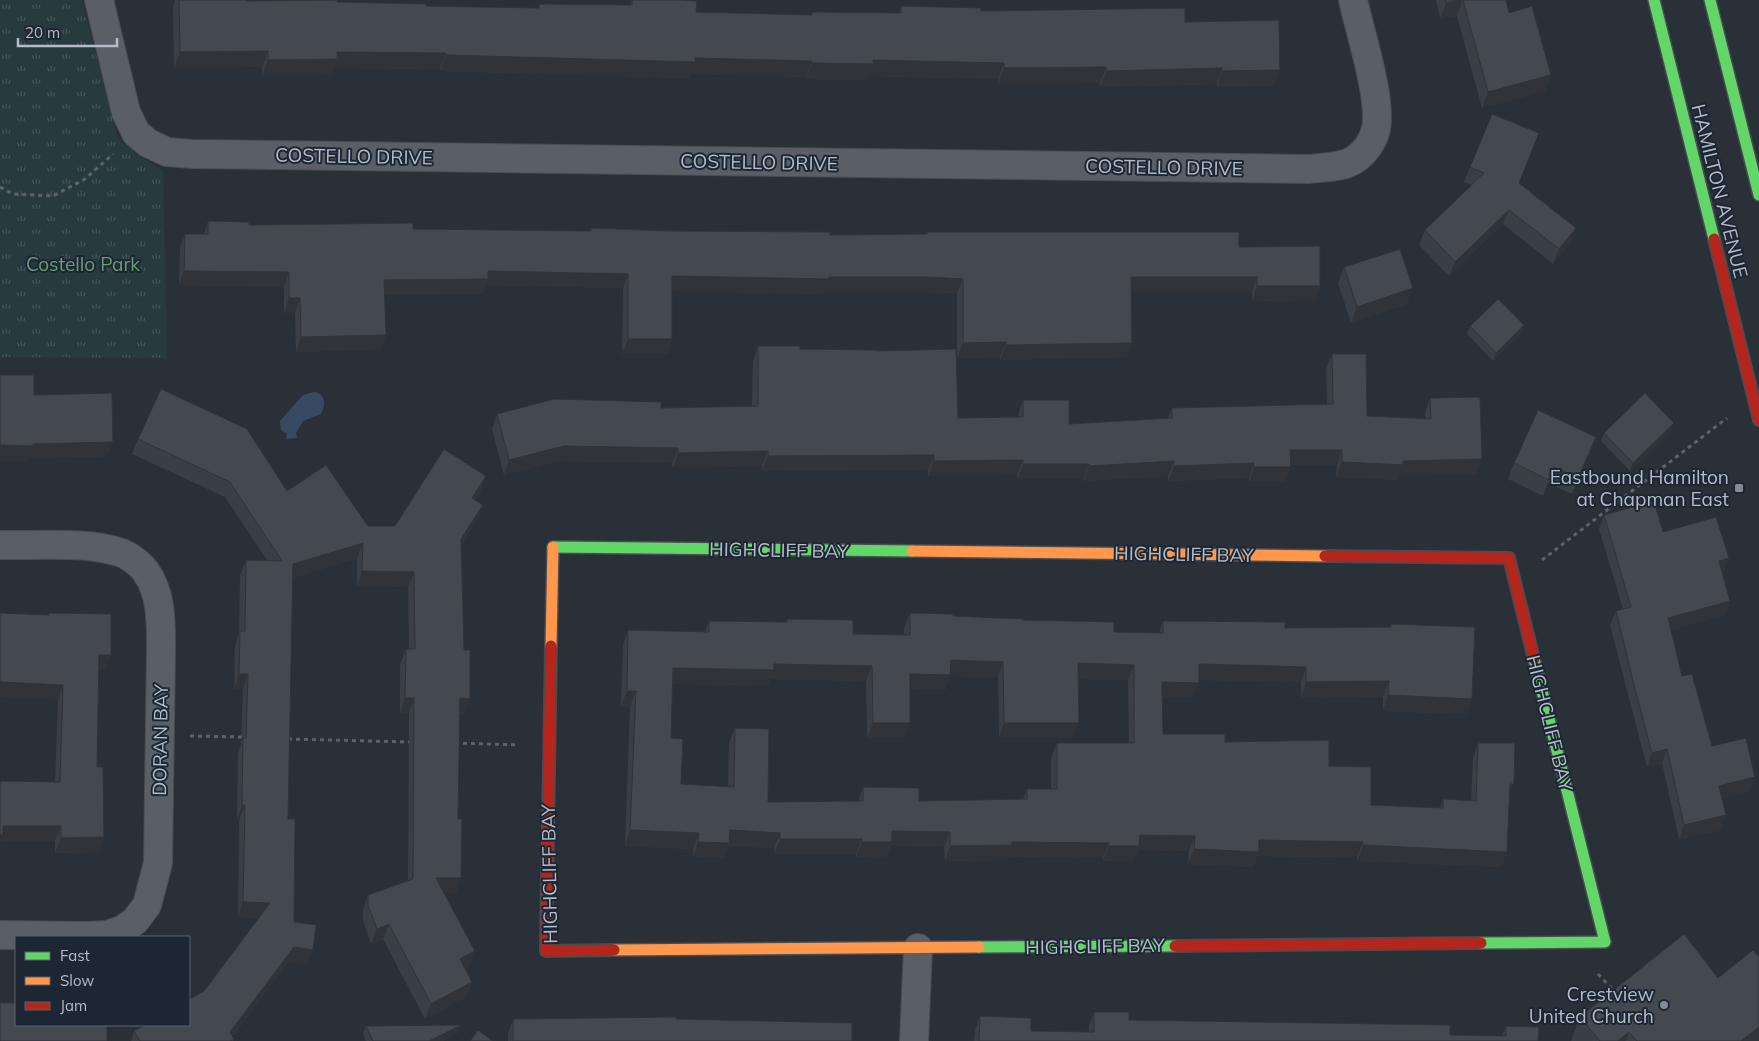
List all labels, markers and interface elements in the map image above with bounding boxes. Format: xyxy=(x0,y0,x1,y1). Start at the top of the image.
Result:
scale bar xyxy=(18,15,116,47)
text: 20 m xyxy=(25,23,60,42)
street label: HAMILTON AVENUE xyxy=(1687,101,1753,281)
street label: COSTELLO DRIVE xyxy=(275,143,433,169)
street label: COSTELLO DRIVE xyxy=(680,149,838,175)
street label: COSTELLO DRIVE xyxy=(1085,154,1243,180)
park label: Costello Park xyxy=(26,252,140,276)
place label: Eastbound Hamilton at Chapman East xyxy=(1550,465,1729,511)
marker: Eastbound Hamilton at Chapman East xyxy=(1733,482,1745,494)
street label: HIGHCLIFF BAY xyxy=(709,537,849,563)
street label: HIGHCLIFF BAY xyxy=(1114,541,1254,567)
street label: HIGHCLIFF BAY xyxy=(1521,652,1579,794)
street label: DORAN BAY xyxy=(147,683,173,796)
street label: HIGHCLIFF BAY xyxy=(536,804,562,944)
street label: HIGHCLIFF BAY xyxy=(1025,933,1165,959)
legend xyxy=(15,936,190,1026)
text: Fast xyxy=(60,946,90,965)
text: Slow xyxy=(60,971,94,990)
place label: Crestview United Church xyxy=(1529,982,1654,1028)
text: Jam xyxy=(60,996,87,1015)
marker: Crestview United Church xyxy=(1658,999,1670,1011)

